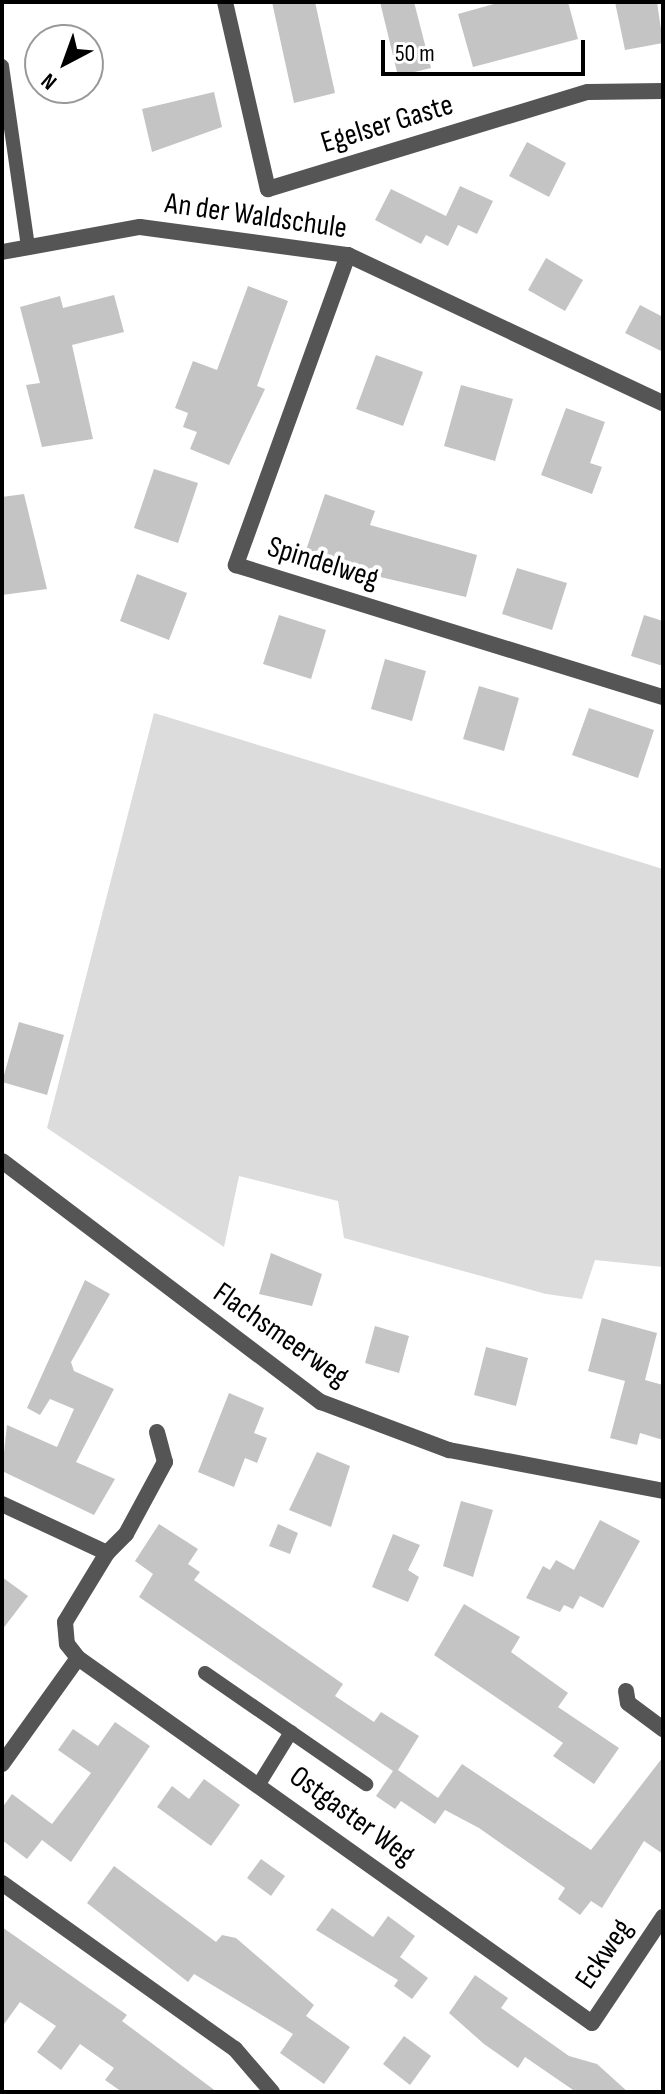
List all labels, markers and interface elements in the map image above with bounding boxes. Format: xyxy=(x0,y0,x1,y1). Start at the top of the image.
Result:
north arrow xyxy=(24,24,104,104)
scale bar xyxy=(385,24,589,74)
text: 50 m xyxy=(395,39,435,68)
text: N xyxy=(36,67,63,95)
street label: Egelser Gaste xyxy=(317,87,457,161)
street label: An der Waldschule xyxy=(163,185,349,247)
street label: Spindelweg xyxy=(263,529,383,597)
street label: Flachsmeerweg xyxy=(206,1275,356,1395)
street label: Ostgaster Weg xyxy=(282,1759,422,1873)
street label: Eckweg xyxy=(568,1912,640,1996)

